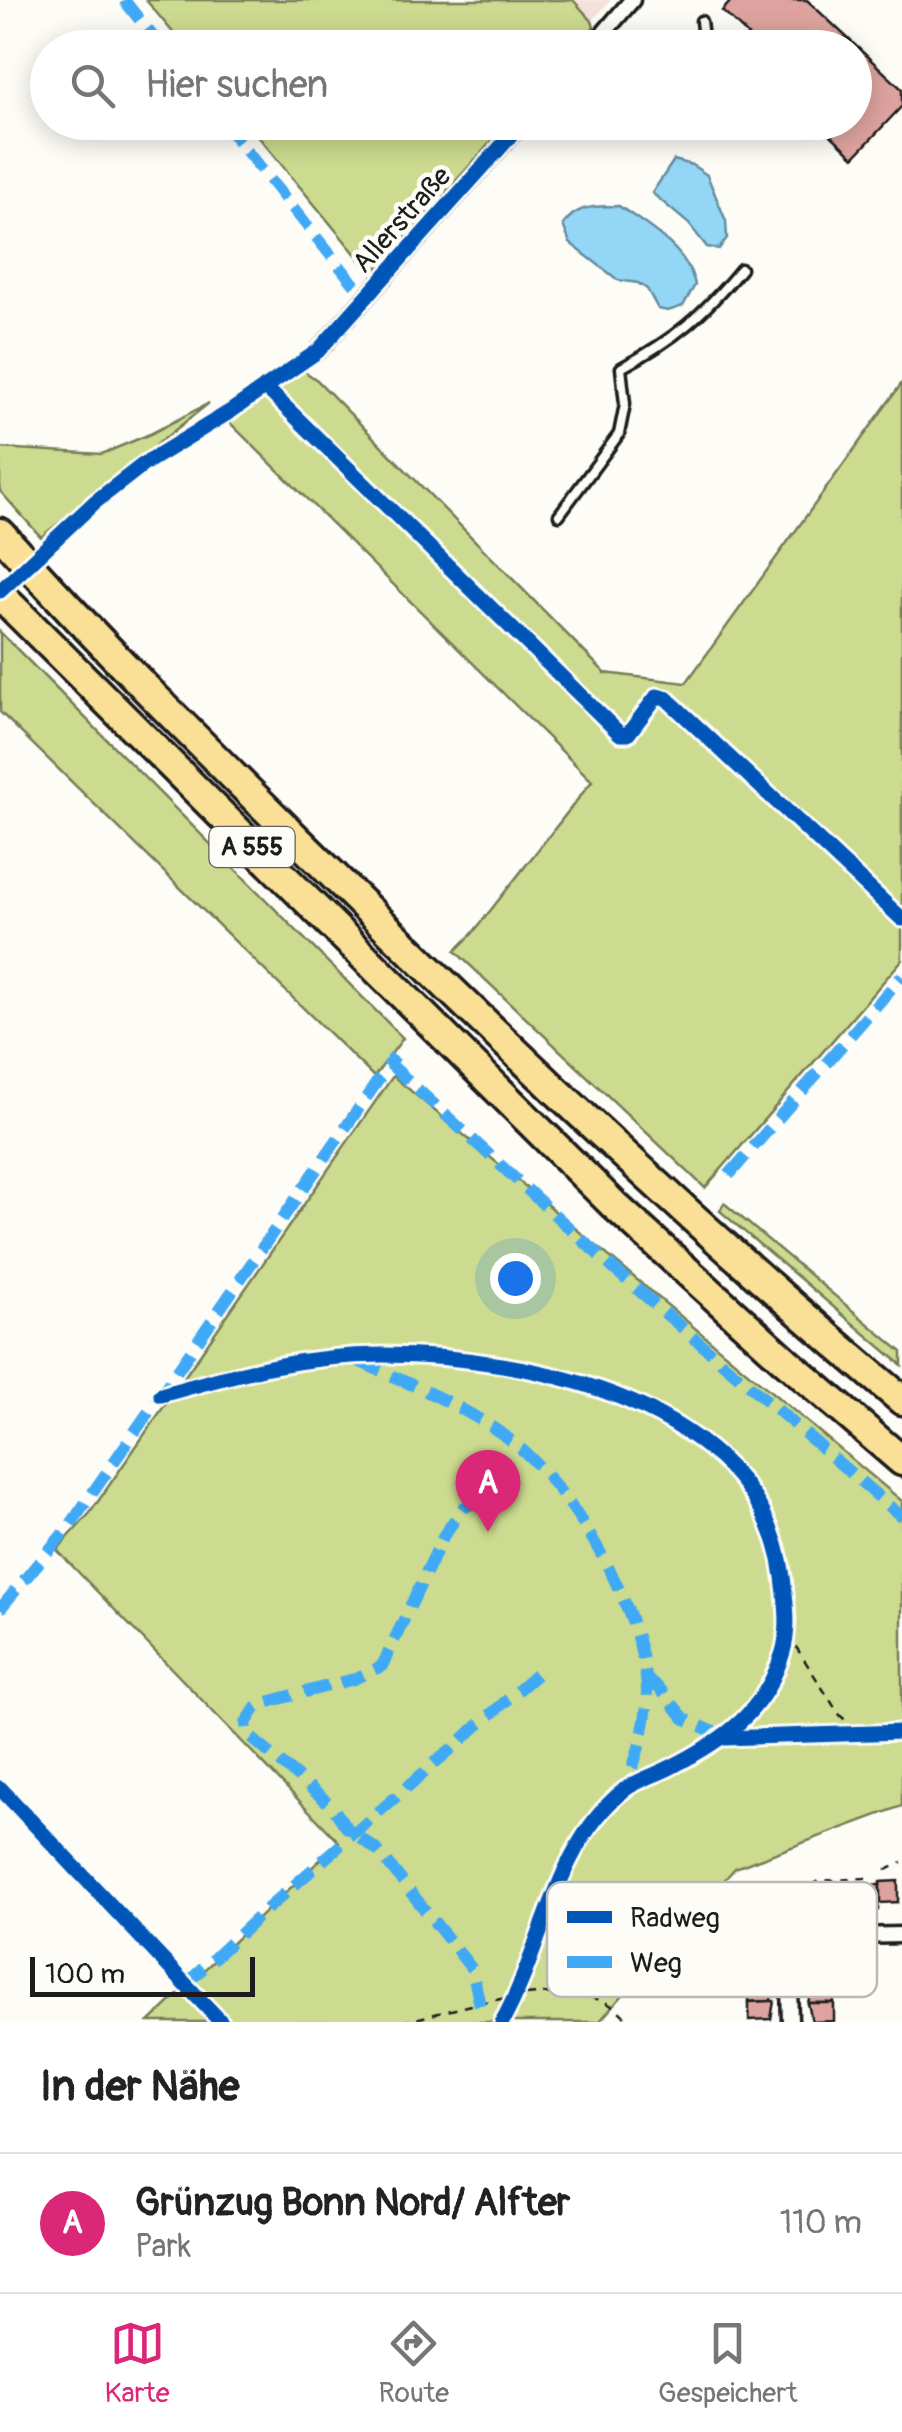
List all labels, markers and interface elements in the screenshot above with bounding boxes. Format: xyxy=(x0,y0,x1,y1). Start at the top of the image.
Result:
search box xyxy=(30,30,872,140)
icon: search xyxy=(65,58,120,113)
text: Hier suchen xyxy=(145,61,328,109)
street label: Allerstraße xyxy=(345,159,459,280)
road number: A 555 xyxy=(210,827,294,867)
your location xyxy=(490,1253,541,1304)
pin: A xyxy=(456,1450,520,1532)
legend xyxy=(547,1882,877,1997)
text: Radweg xyxy=(630,1901,720,1936)
text: Weg xyxy=(630,1946,682,1981)
scale bar xyxy=(30,1952,255,1996)
text: 100 m xyxy=(45,1957,125,1992)
text: In der Nähe xyxy=(40,2061,239,2113)
text: Grünzug Bonn Nord/ Alfter xyxy=(135,2179,570,2227)
text: A xyxy=(62,2203,83,2243)
text: 110 m xyxy=(780,2203,862,2243)
text: Park xyxy=(135,2227,191,2267)
tab: Karte xyxy=(105,2316,170,2411)
tab: Route xyxy=(379,2316,449,2411)
tab: Gespeichert xyxy=(658,2316,797,2411)

